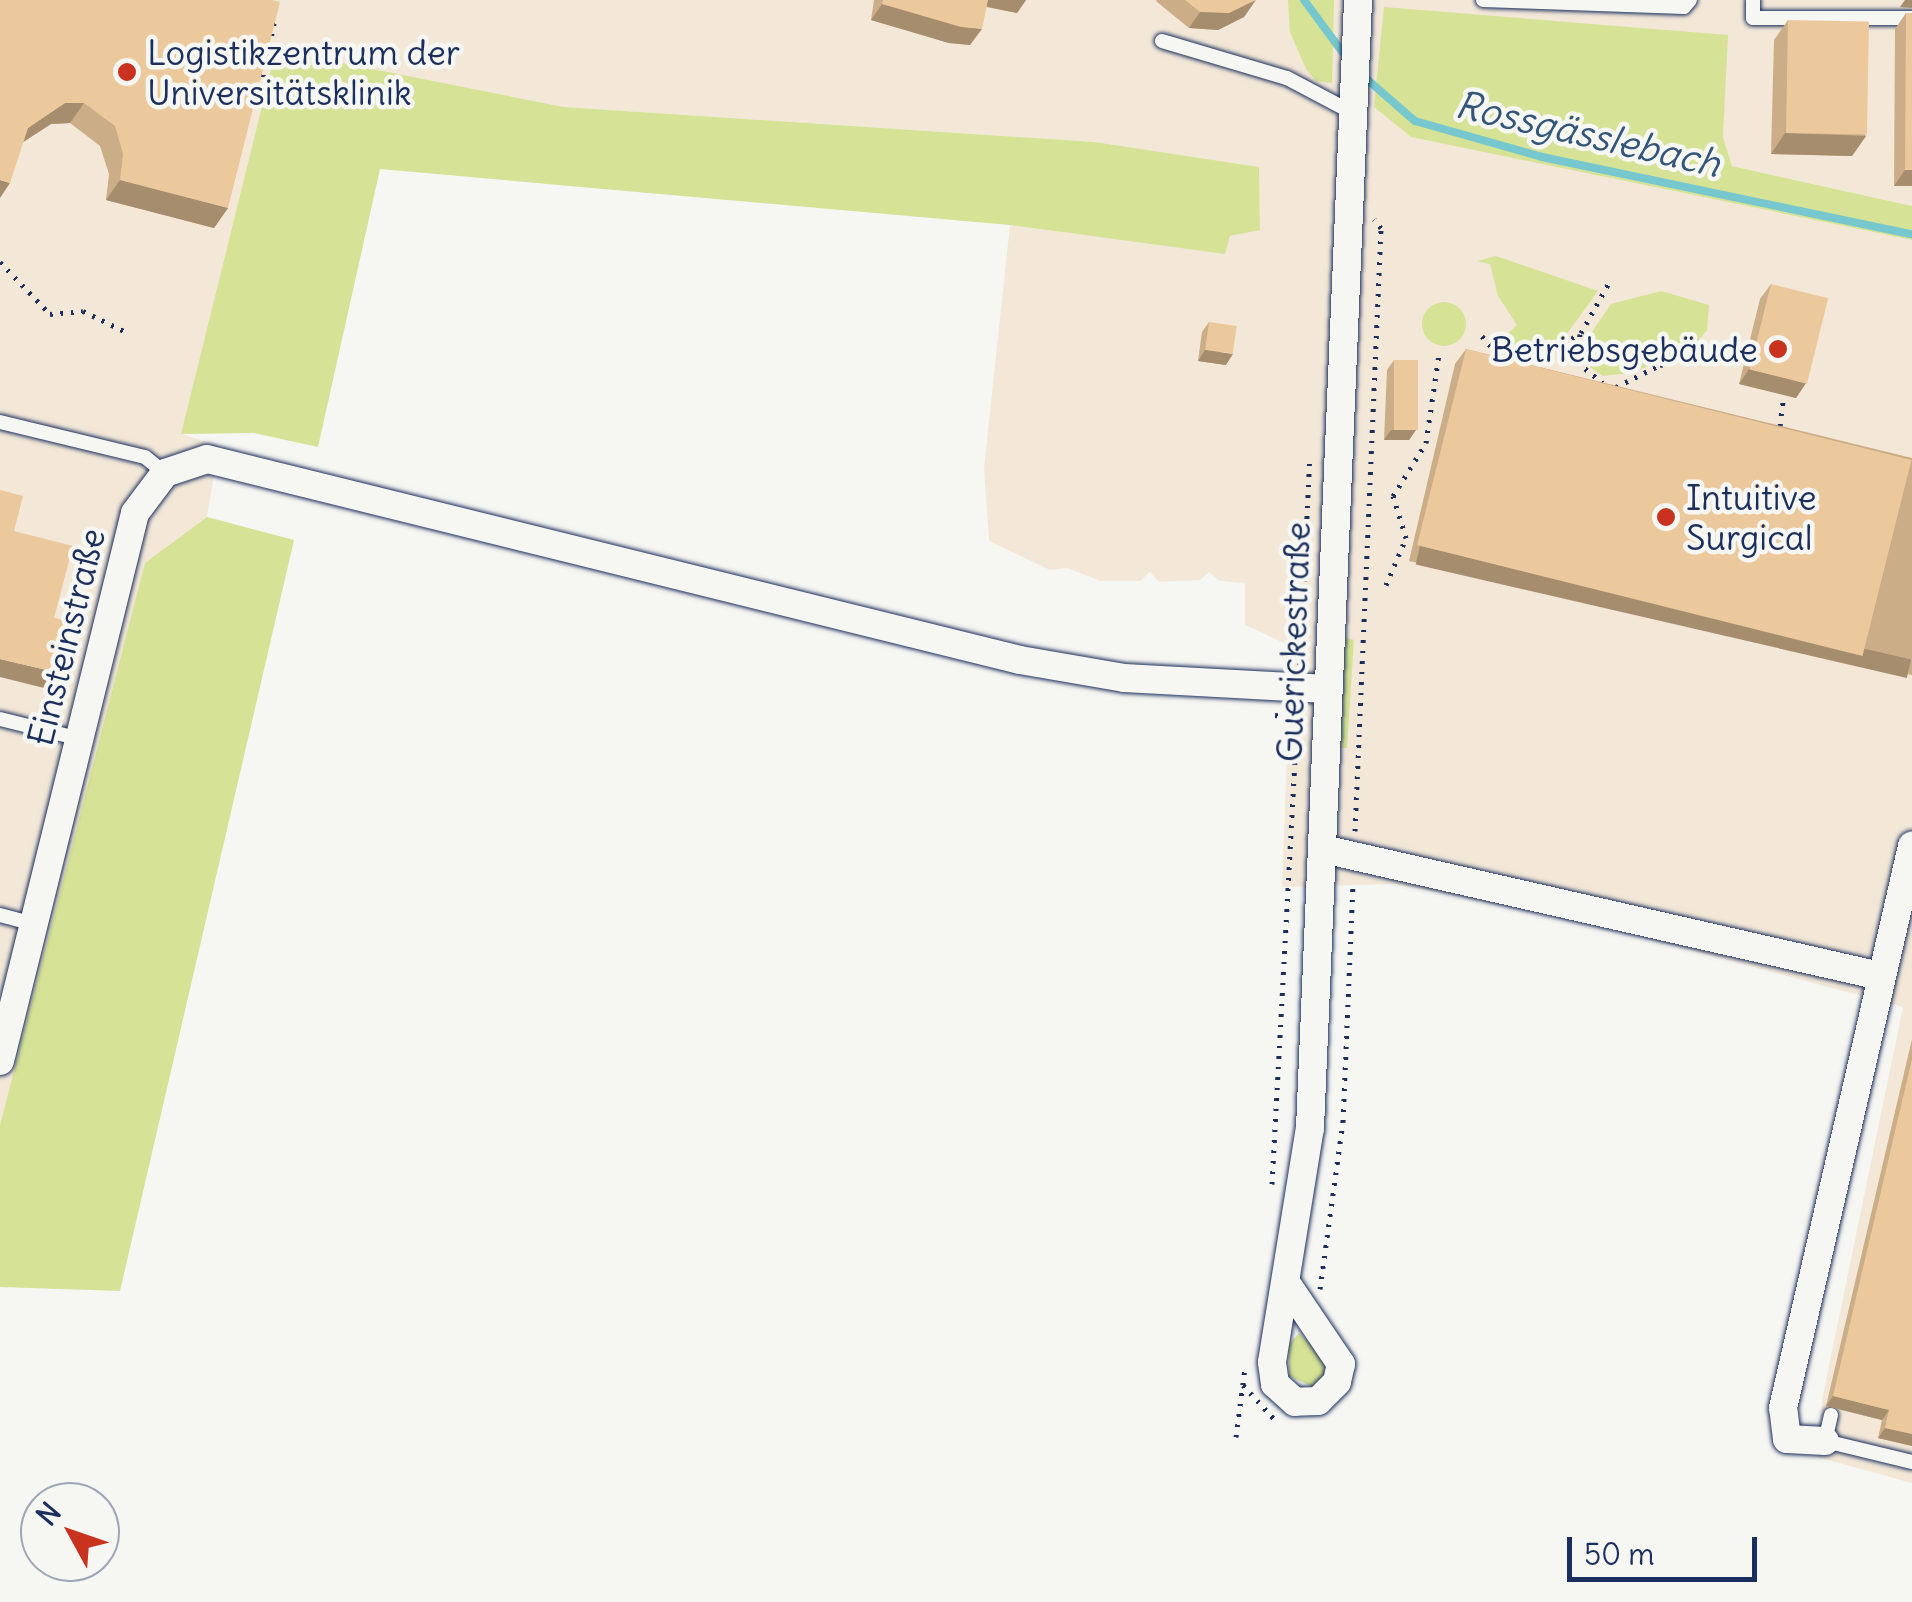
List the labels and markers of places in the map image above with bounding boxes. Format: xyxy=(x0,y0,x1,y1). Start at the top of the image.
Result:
place label: Logistikzentrum der Universitätsklinik xyxy=(147,31,460,113)
marker: Logistikzentrum der Universitätsklinik xyxy=(116,61,138,83)
place label: Betriebsgebäude xyxy=(1491,328,1758,370)
marker: Betriebsgebäude xyxy=(1767,338,1789,360)
place label: Intuitive Surgical xyxy=(1686,476,1817,558)
marker: Intuitive Surgical xyxy=(1655,506,1677,528)

